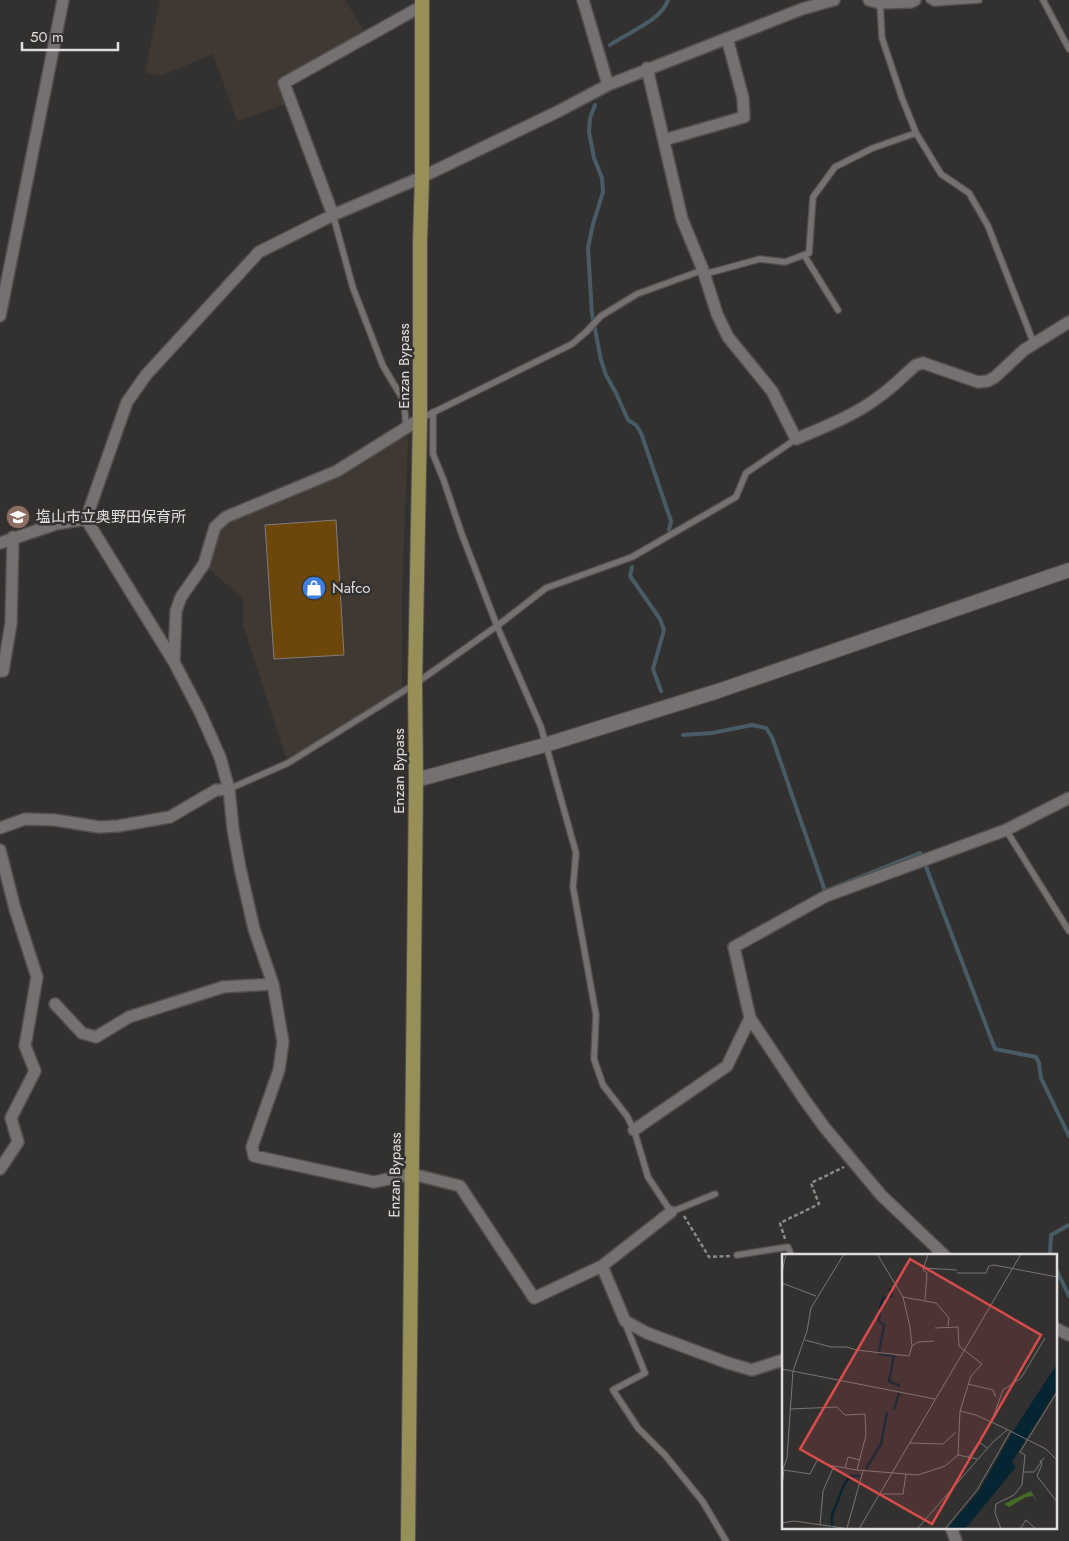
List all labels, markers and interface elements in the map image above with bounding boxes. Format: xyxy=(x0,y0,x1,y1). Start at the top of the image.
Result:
scale bar xyxy=(22,20,119,52)
text: 50 m xyxy=(30,26,64,48)
street label: Enzan Bypass xyxy=(393,323,415,409)
school or university icon: 塩山市立奥野田保育所 xyxy=(5,504,31,530)
place label: 塩山市立奥野田保育所 xyxy=(36,506,186,528)
shop icon: Nafco xyxy=(301,575,327,601)
place label: Nafco xyxy=(332,577,371,599)
street label: Enzan Bypass xyxy=(388,728,410,814)
street label: Enzan Bypass xyxy=(383,1132,407,1218)
inset map xyxy=(782,1254,1056,1528)

